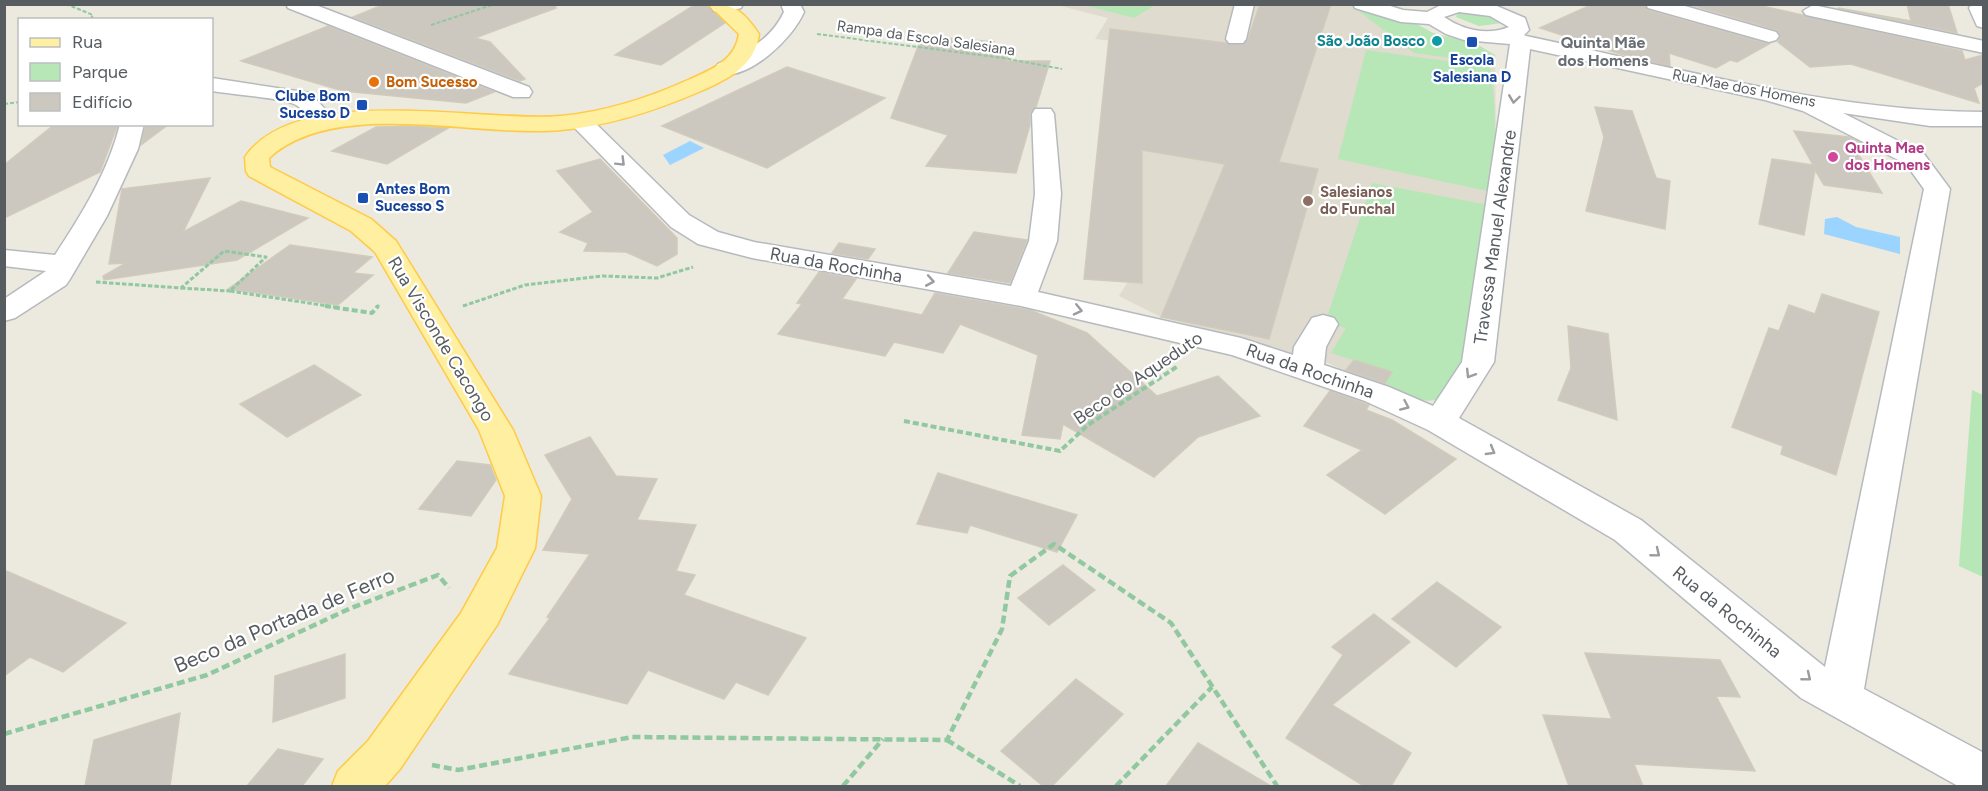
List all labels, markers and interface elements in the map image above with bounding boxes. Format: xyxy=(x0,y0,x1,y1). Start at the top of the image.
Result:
street label: Rampa da Escola Salesiana xyxy=(836,17,1016,59)
legend xyxy=(18,18,213,126)
text: Rua xyxy=(72,31,103,53)
place label: São João Bosco xyxy=(1317,32,1425,50)
district label: Quinta Mãe dos Homens xyxy=(1558,33,1649,70)
marker: São João Bosco xyxy=(1430,34,1444,48)
marker: Escola Salesiana D xyxy=(1465,35,1479,49)
place label: Escola Salesiana D xyxy=(1433,51,1511,86)
text: Parque xyxy=(72,61,128,83)
street label: Rua Mae dos Homens xyxy=(1671,65,1817,111)
place label: Bom Sucesso xyxy=(386,73,478,91)
marker: Bom Sucesso xyxy=(367,75,381,89)
place label: Clube Bom Sucesso D xyxy=(275,87,350,122)
text: Edifício xyxy=(72,91,133,113)
one-way arrow xyxy=(1508,95,1520,104)
marker: Clube Bom Sucesso D xyxy=(355,98,369,112)
street label: Travessa Manuel Alexandre xyxy=(1469,128,1521,346)
place label: Quinta Mae dos Homens xyxy=(1845,139,1930,174)
marker: Quinta Mae dos Homens xyxy=(1826,150,1840,164)
one-way arrow xyxy=(614,155,625,166)
place label: Antes Bom Sucesso S xyxy=(375,180,450,215)
place label: Salesianos do Funchal xyxy=(1320,183,1395,218)
marker: Antes Bom Sucesso S xyxy=(356,191,370,205)
marker: Salesianos do Funchal xyxy=(1301,194,1315,208)
street label: Rua da Rochinha xyxy=(768,243,904,287)
street label: Rua Visconde Cacongo xyxy=(383,253,499,425)
one-way arrow xyxy=(925,274,935,287)
one-way arrow xyxy=(1072,302,1082,315)
street label: Beco do Aqueduto xyxy=(1069,327,1207,429)
street label: Rua da Rochinha xyxy=(1243,339,1377,403)
one-way arrow xyxy=(1466,368,1478,378)
one-way arrow xyxy=(1399,399,1410,411)
one-way arrow xyxy=(1485,444,1495,455)
one-way arrow xyxy=(1649,546,1660,557)
street label: Rua da Rochinha xyxy=(1668,561,1786,663)
street label: Beco da Portada de Ferro xyxy=(170,562,398,678)
one-way arrow xyxy=(1800,670,1811,681)

